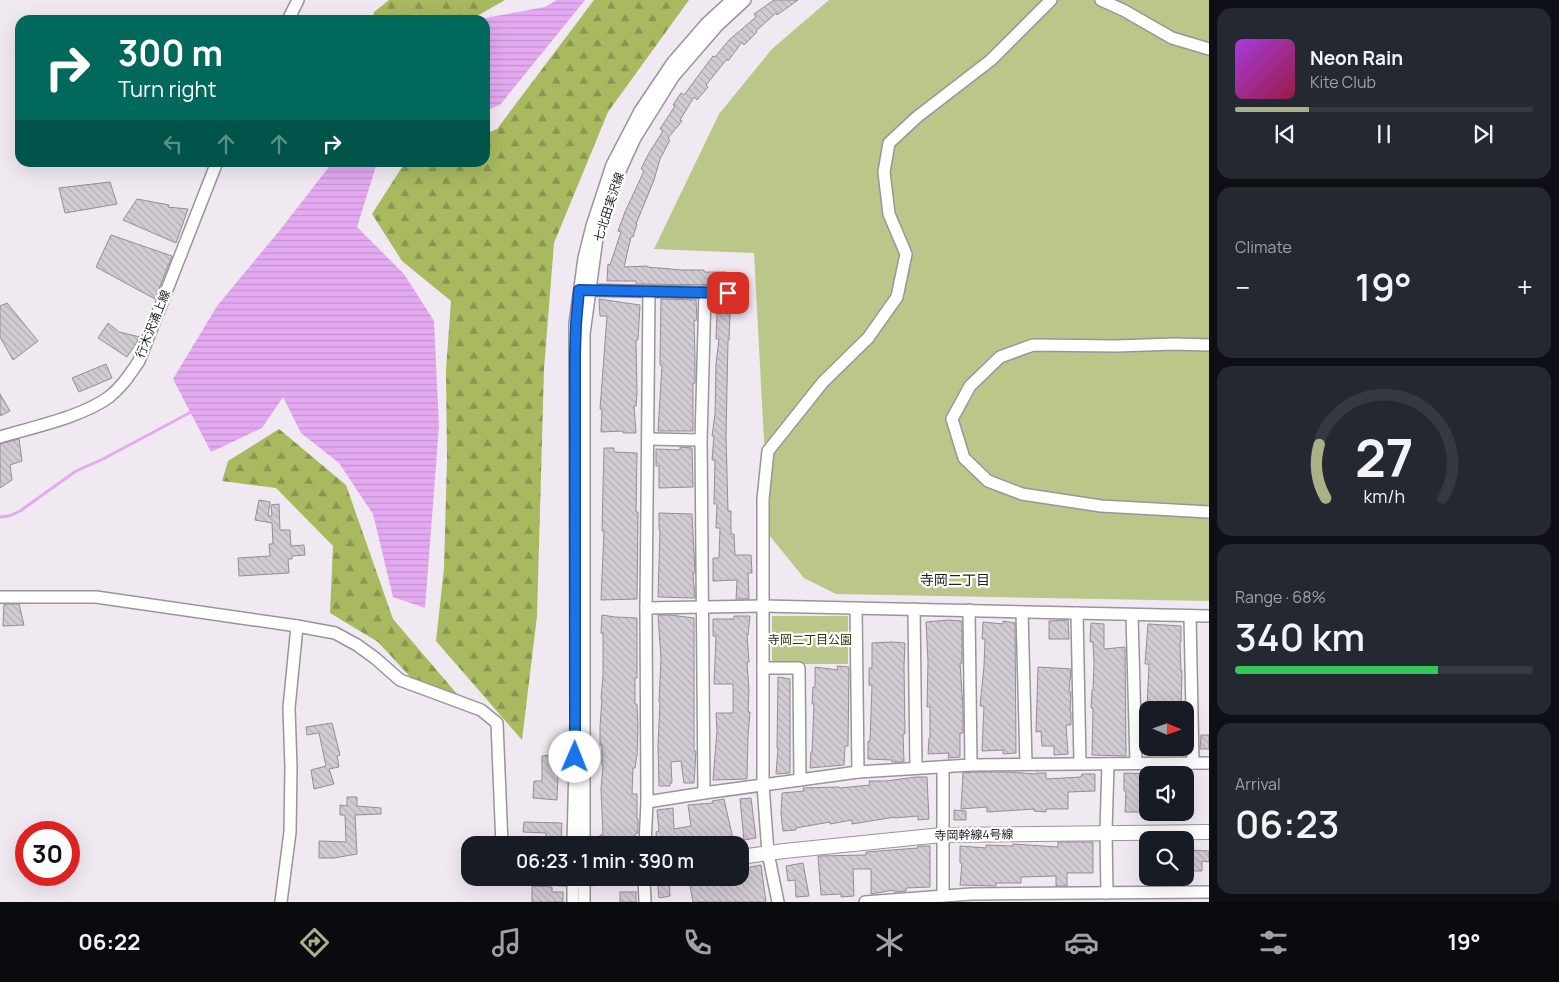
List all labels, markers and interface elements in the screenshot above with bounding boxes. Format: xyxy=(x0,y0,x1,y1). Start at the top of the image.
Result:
text: 300 m xyxy=(118,29,223,77)
icon: right xyxy=(35,35,100,100)
text: Neon Rain xyxy=(1310,45,1403,71)
text: Kite Club xyxy=(1310,71,1376,93)
text: Turn right xyxy=(118,74,216,104)
icon: previous xyxy=(1271,120,1299,148)
icon: pause xyxy=(1370,120,1398,148)
icon: next xyxy=(1469,120,1497,148)
icon: left xyxy=(159,130,187,158)
icon: ahead xyxy=(212,130,240,158)
icon: ahead xyxy=(265,130,293,158)
icon: right xyxy=(318,130,346,158)
street label: 七北田実沢線 xyxy=(589,170,628,244)
text: Climate xyxy=(1235,236,1292,258)
text: 19° xyxy=(1355,260,1412,312)
text: − xyxy=(1235,268,1250,306)
text: + xyxy=(1517,268,1533,306)
pin xyxy=(707,272,749,314)
icon: arrive xyxy=(714,279,742,307)
street label: 行木沢涌上線 xyxy=(131,287,174,360)
text: 27 xyxy=(1355,422,1413,493)
text: km/h xyxy=(1363,484,1405,508)
district label: 寺岡二丁目 xyxy=(920,570,990,589)
text: Range · 68% xyxy=(1235,586,1326,608)
text: 340 km xyxy=(1235,610,1365,662)
park label: 寺岡二丁目公園 xyxy=(768,631,852,648)
north arrow xyxy=(1139,701,1194,756)
map controls xyxy=(1139,701,1194,886)
position arrow xyxy=(548,730,600,782)
button: sound xyxy=(1139,766,1194,821)
text: Arrival xyxy=(1235,773,1281,795)
text: 06:23 xyxy=(1235,797,1340,849)
speed limit sign: 30 xyxy=(15,821,80,886)
street label: 寺岡幹線4号線 xyxy=(934,825,1014,844)
button: search xyxy=(1139,831,1194,886)
text: 06:23 · 1 min · 390 m xyxy=(516,848,694,874)
icon: directions xyxy=(297,925,332,960)
icon: music xyxy=(489,925,524,960)
icon: phone xyxy=(680,925,715,960)
icon: climate xyxy=(872,925,907,960)
icon: car xyxy=(1064,925,1099,960)
icon: filters xyxy=(1256,925,1291,960)
text: 06:22 xyxy=(78,927,140,957)
text: 19° xyxy=(1447,927,1481,957)

